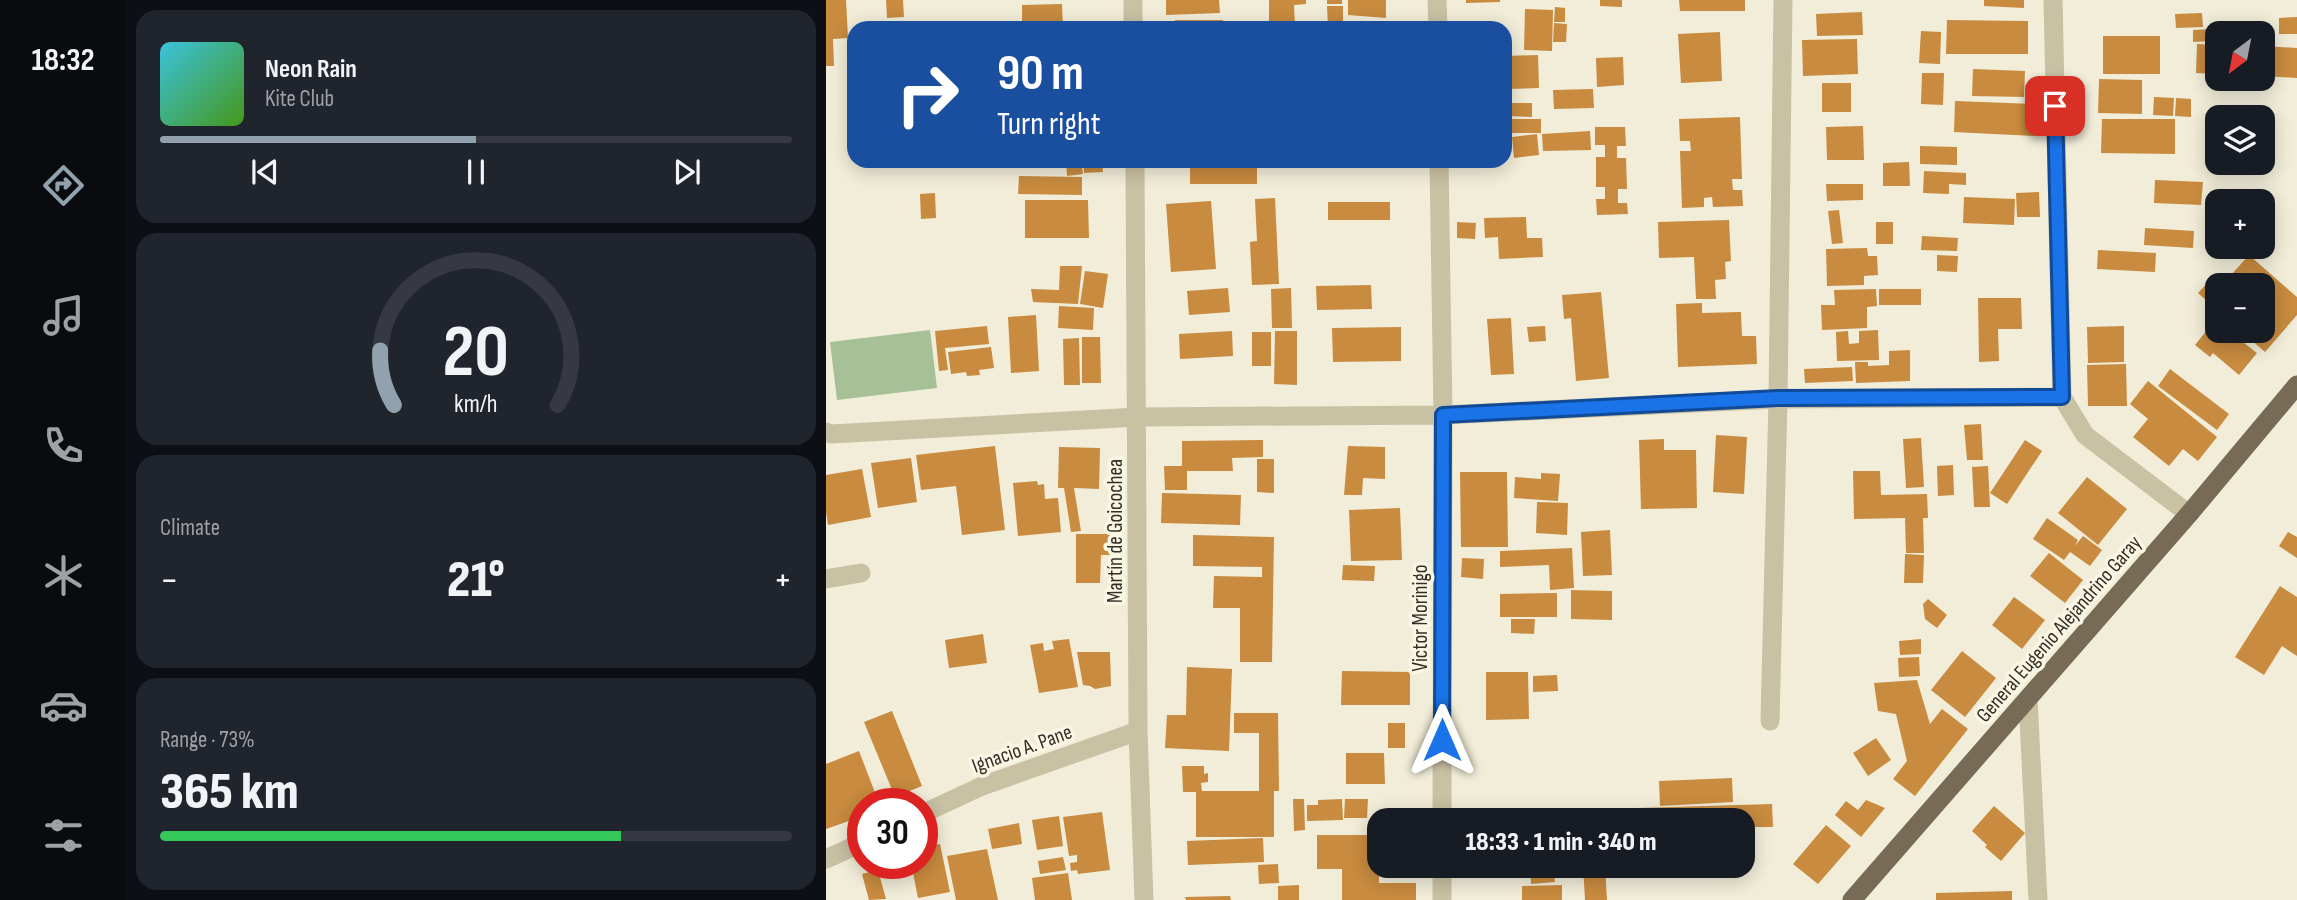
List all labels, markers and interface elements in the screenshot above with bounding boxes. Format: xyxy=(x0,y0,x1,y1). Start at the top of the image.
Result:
north arrow xyxy=(2205,21,2275,91)
map controls xyxy=(2205,21,2275,343)
text: 18:32 xyxy=(31,41,95,80)
text: 90 m xyxy=(997,45,1084,104)
icon: right xyxy=(882,49,973,140)
text: Neon Rain xyxy=(265,54,357,85)
pin xyxy=(2025,76,2085,136)
text: Kite Club xyxy=(265,85,334,113)
icon: arrive xyxy=(2036,87,2074,125)
text: Turn right xyxy=(997,105,1101,144)
button: layers xyxy=(2205,105,2275,175)
icon: previous xyxy=(246,153,284,191)
icon: pause xyxy=(457,153,495,191)
icon: next xyxy=(668,153,706,191)
icon: directions xyxy=(39,161,88,210)
button: + xyxy=(2205,189,2275,259)
button: − xyxy=(2205,273,2275,343)
icon: music xyxy=(39,291,88,340)
text: 20 xyxy=(443,309,509,397)
text: km/h xyxy=(454,389,498,420)
icon: phone xyxy=(39,421,88,470)
street label: Martín de Goicochea xyxy=(1103,459,1128,603)
text: Climate xyxy=(160,514,220,542)
street label: General Eugenio Alejandrino Garay xyxy=(1971,531,2147,727)
text: 21° xyxy=(447,549,505,612)
icon: climate xyxy=(39,551,88,600)
text: − xyxy=(160,558,179,603)
text: + xyxy=(773,558,792,603)
street label: Victor Morinigo xyxy=(1408,565,1433,671)
icon: car xyxy=(39,681,88,730)
position arrow xyxy=(1405,703,1479,777)
street label: Ignacio A. Pane xyxy=(969,719,1075,779)
text: Range · 73% xyxy=(160,726,255,754)
text: 365 km xyxy=(160,761,299,824)
speed limit sign: 30 xyxy=(847,788,938,879)
icon: filters xyxy=(39,811,88,860)
text: 18:33 · 1 min · 340 m xyxy=(1465,827,1657,858)

